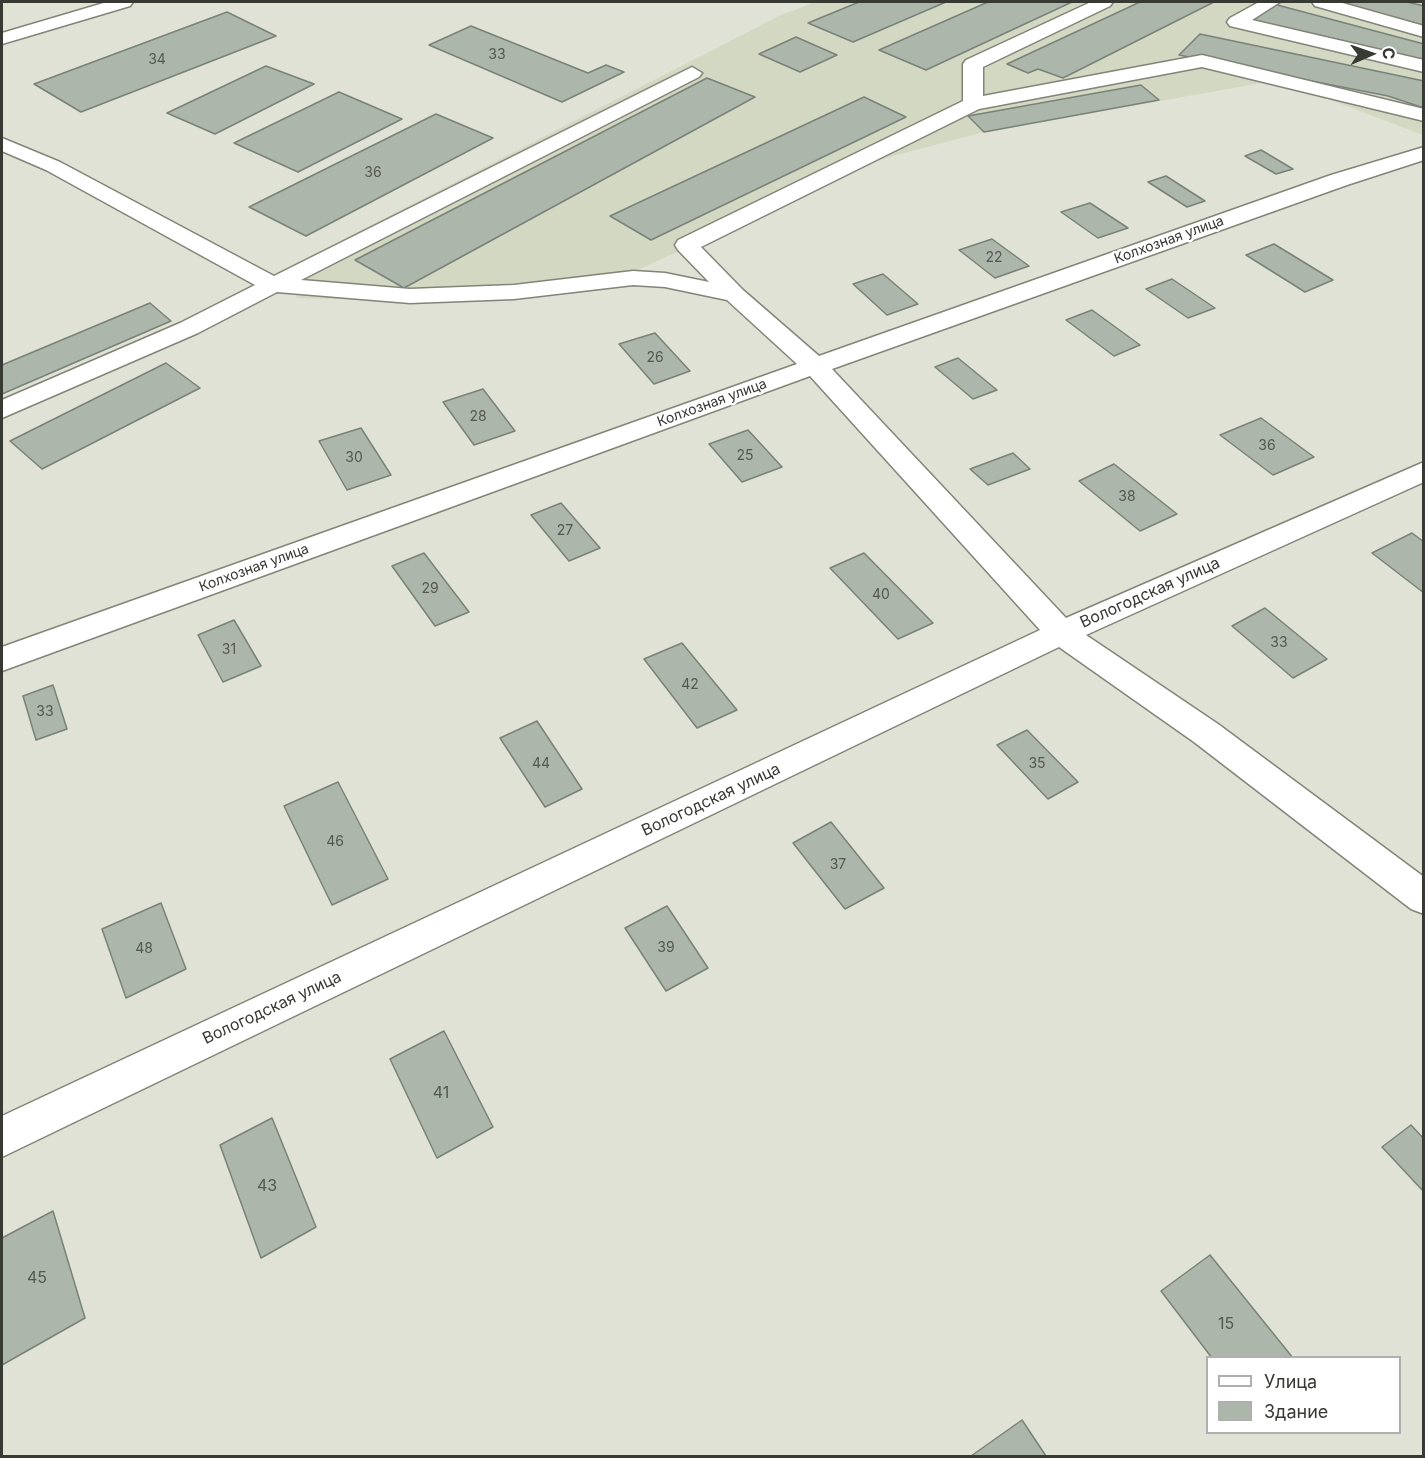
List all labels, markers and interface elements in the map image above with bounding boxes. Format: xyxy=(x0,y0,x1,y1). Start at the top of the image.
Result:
north arrow xyxy=(1341,24,1401,84)
house number: 33 xyxy=(488,47,506,63)
text: С xyxy=(1379,47,1399,60)
house number: 34 xyxy=(148,52,166,68)
house number: 36 xyxy=(364,165,382,181)
street label: Колхозная улица xyxy=(1112,212,1226,268)
house number: 22 xyxy=(985,250,1003,266)
house number: 26 xyxy=(646,350,664,366)
street label: Колхозная улица xyxy=(655,375,769,431)
house number: 28 xyxy=(469,409,487,425)
house number: 36 xyxy=(1258,438,1276,454)
house number: 25 xyxy=(736,448,754,464)
house number: 30 xyxy=(345,450,363,466)
house number: 38 xyxy=(1118,489,1136,505)
house number: 27 xyxy=(557,523,573,539)
street label: Колхозная улица xyxy=(197,540,311,596)
street label: Вологодская улица xyxy=(1077,554,1223,632)
house number: 29 xyxy=(421,581,439,597)
house number: 40 xyxy=(872,587,890,603)
house number: 33 xyxy=(1270,635,1288,651)
house number: 31 xyxy=(222,642,236,658)
house number: 42 xyxy=(681,677,699,693)
house number: 33 xyxy=(36,704,54,720)
house number: 44 xyxy=(532,756,550,772)
house number: 35 xyxy=(1028,756,1046,772)
street label: Вологодская улица xyxy=(639,759,783,841)
house number: 46 xyxy=(326,834,344,850)
house number: 37 xyxy=(830,857,846,873)
house number: 39 xyxy=(657,940,675,956)
house number: 48 xyxy=(135,941,153,957)
street label: Вологодская улица xyxy=(200,967,344,1049)
house number: 41 xyxy=(433,1083,449,1103)
house number: 43 xyxy=(257,1176,277,1196)
house number: 45 xyxy=(27,1268,47,1288)
house number: 15 xyxy=(1218,1314,1234,1334)
legend xyxy=(1206,1356,1401,1434)
text: Улица xyxy=(1264,1371,1317,1392)
text: Здание xyxy=(1264,1401,1328,1422)

